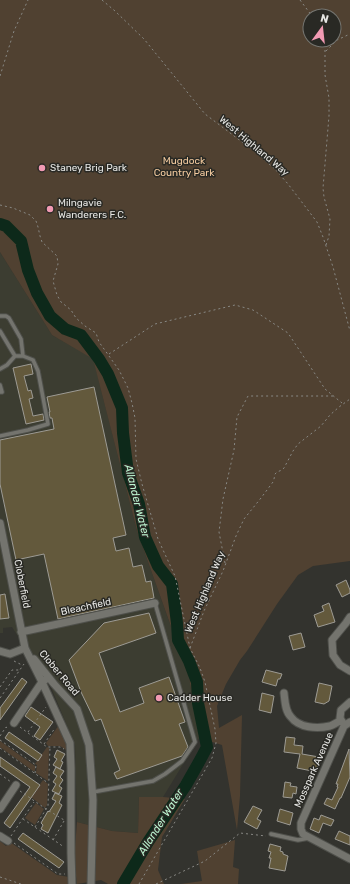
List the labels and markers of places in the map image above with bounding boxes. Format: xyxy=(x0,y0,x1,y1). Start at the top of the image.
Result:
place label: Staney Brig Park xyxy=(50,162,128,174)
marker: Staney Brig Park xyxy=(37,163,47,173)
place label: Milngavie Wanderers F.C. xyxy=(58,197,126,221)
marker: Milngavie Wanderers F.C. xyxy=(45,204,55,214)
place label: Cadder House xyxy=(167,692,233,704)
marker: Cadder House xyxy=(154,693,164,703)

